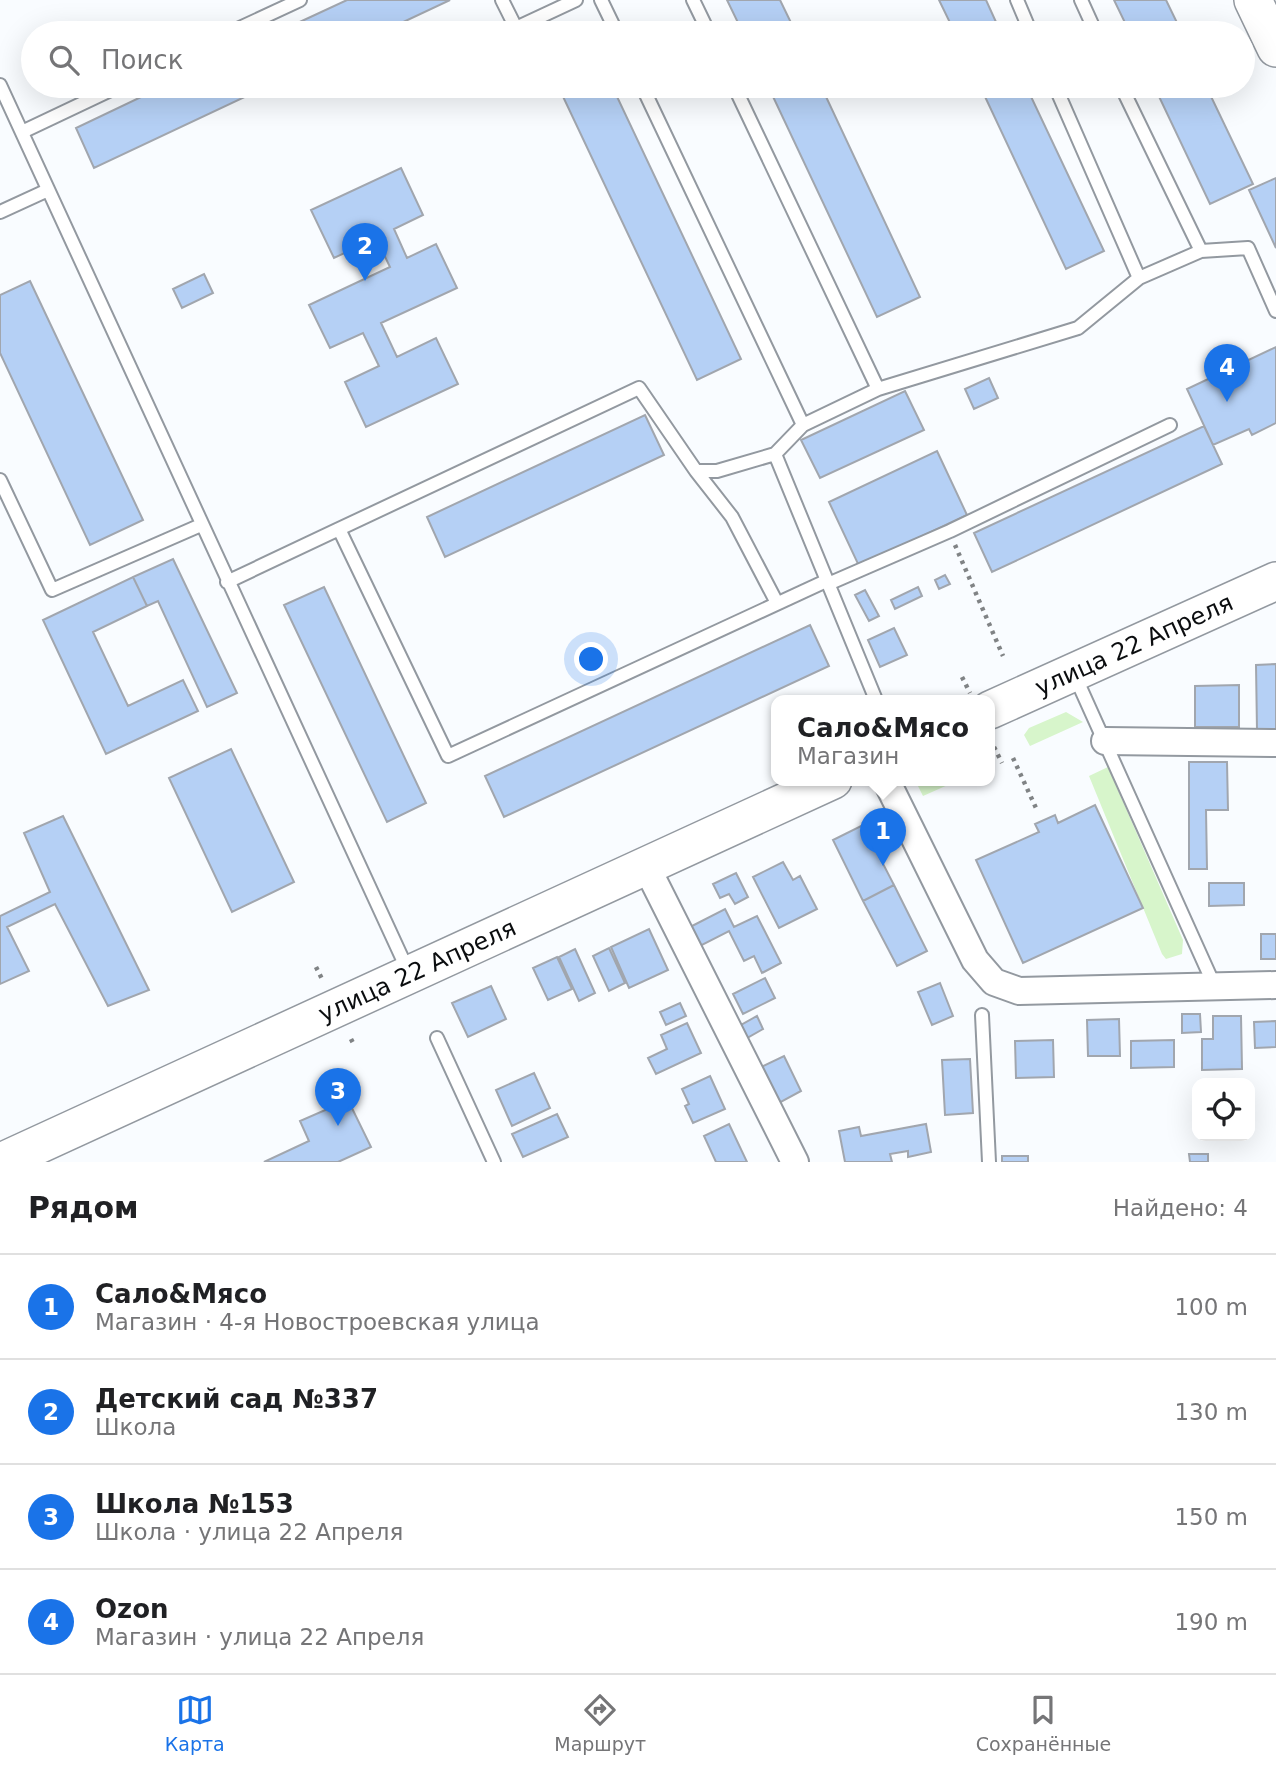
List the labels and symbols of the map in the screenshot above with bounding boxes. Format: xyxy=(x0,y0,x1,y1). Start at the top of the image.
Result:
pin: 2 xyxy=(342,223,388,281)
pin: 4 xyxy=(1204,344,1250,402)
street label: улица 22 Апреля xyxy=(1031,588,1237,702)
your location xyxy=(574,642,608,676)
pin: 1 xyxy=(860,808,906,866)
street label: улица 22 Апреля xyxy=(314,914,520,1028)
pin: 3 xyxy=(315,1068,361,1126)

